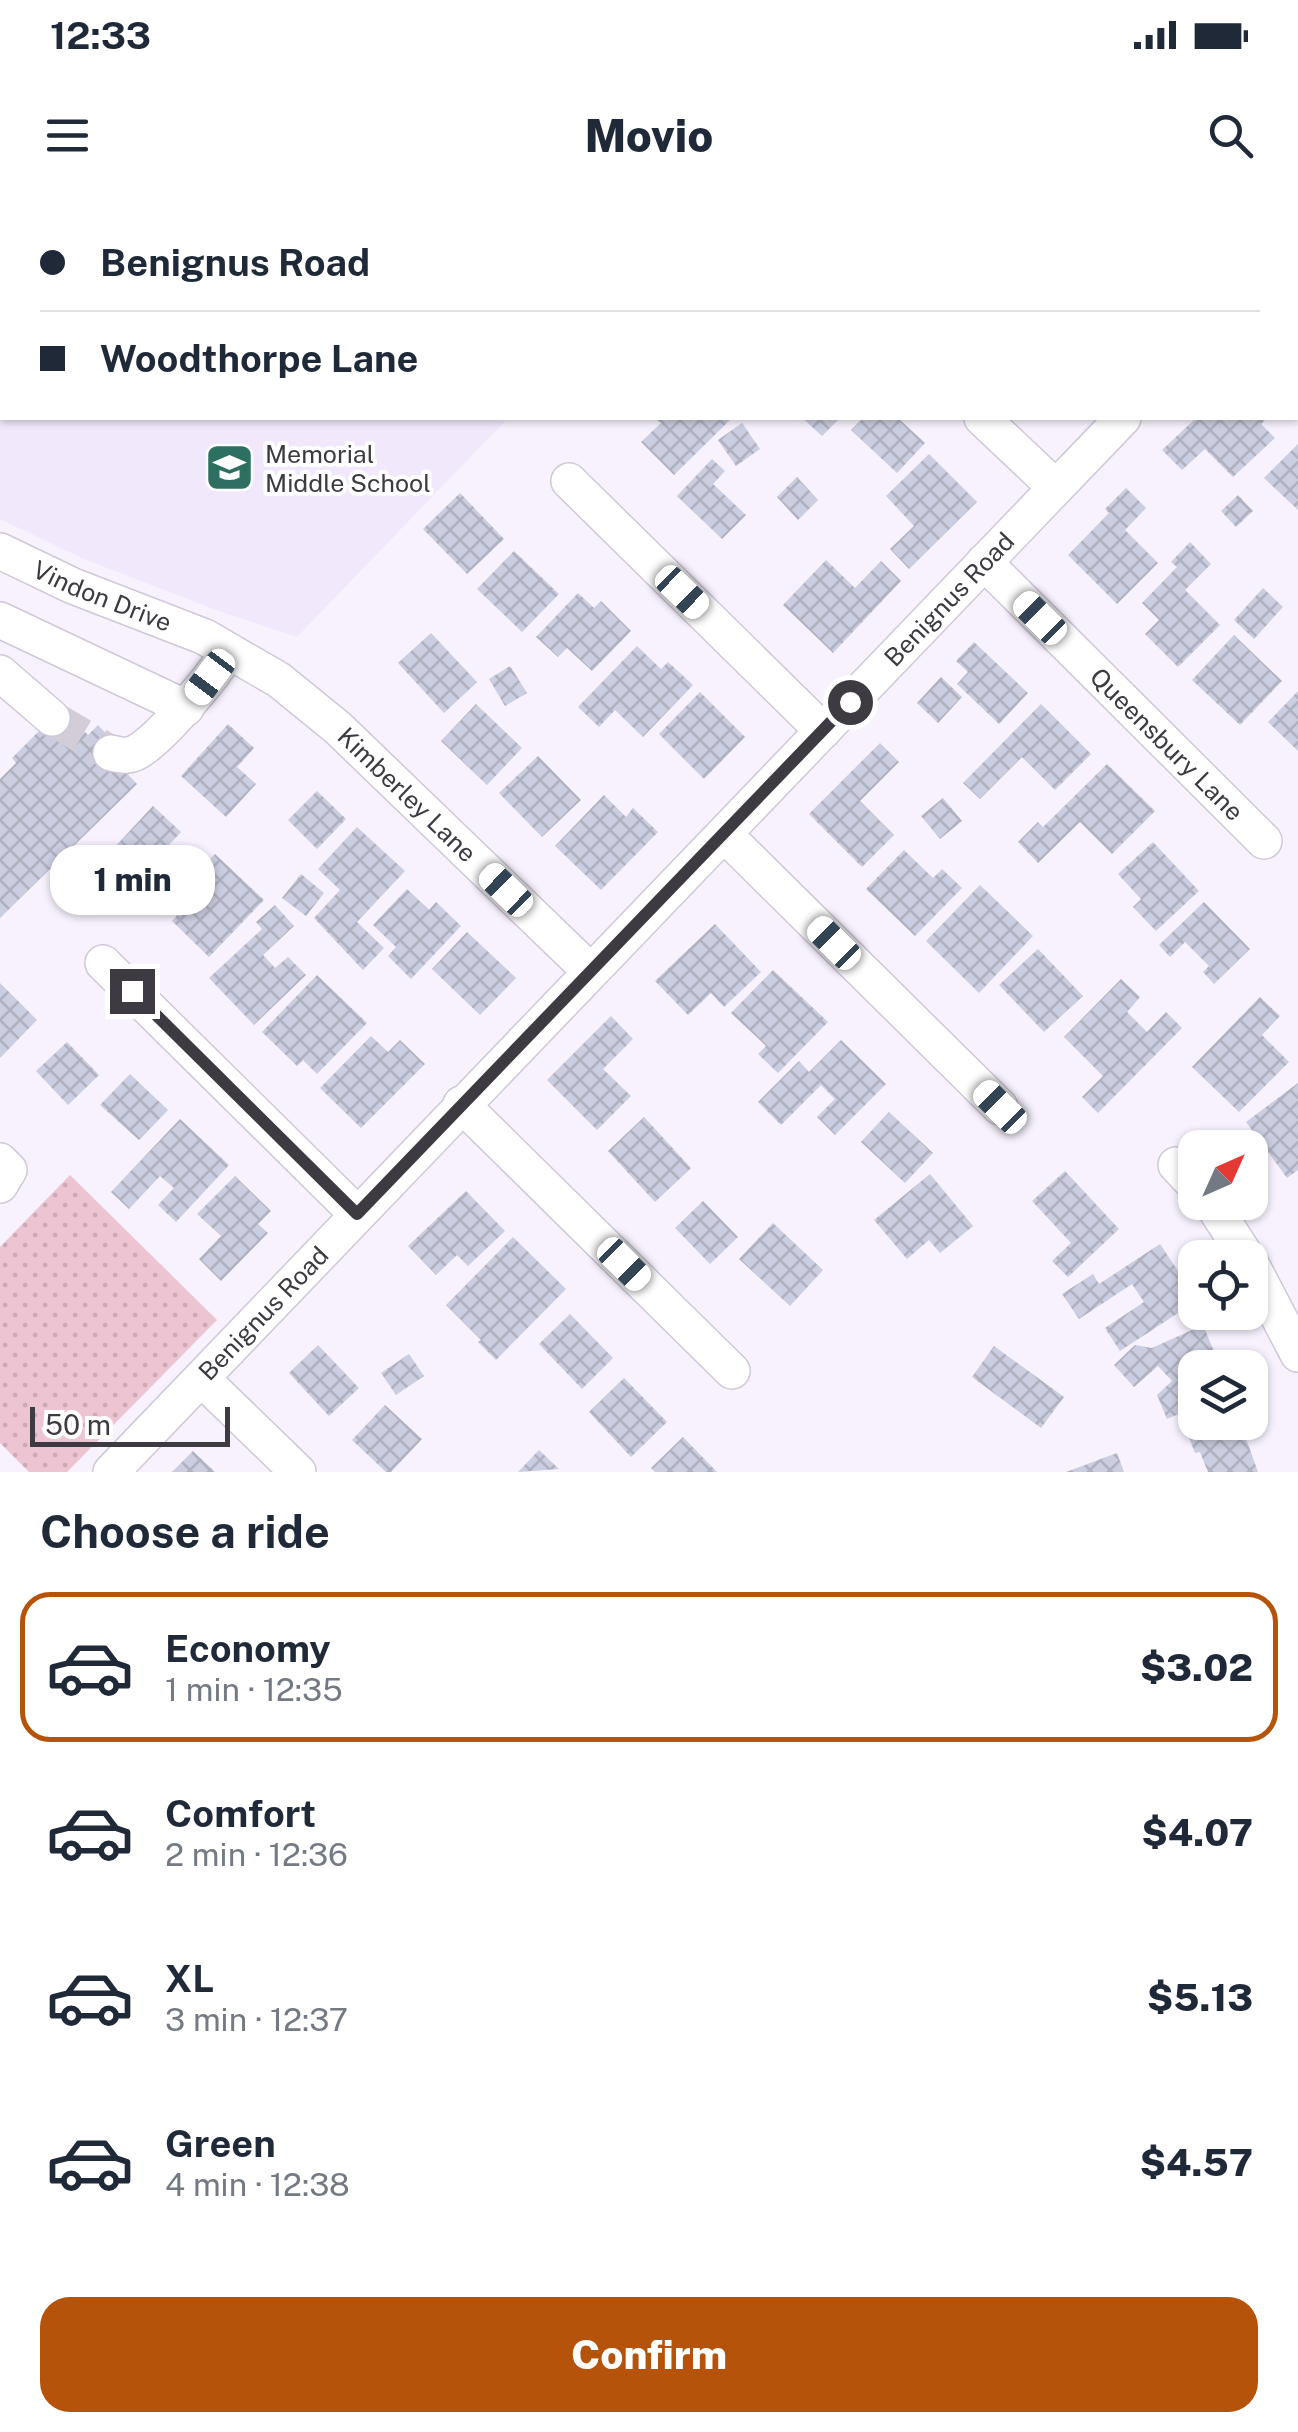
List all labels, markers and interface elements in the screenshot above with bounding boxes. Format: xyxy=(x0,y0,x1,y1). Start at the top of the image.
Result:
text: 12:33 xyxy=(50,13,151,58)
icon: menu xyxy=(40,108,95,163)
icon: search xyxy=(1203,108,1258,163)
text: Movio xyxy=(585,109,713,162)
text: Benignus Road xyxy=(100,240,370,285)
text: Woodthorpe Lane xyxy=(100,336,418,381)
place label: Memorial Middle School xyxy=(265,439,431,498)
school or university icon: Memorial Middle School xyxy=(204,442,256,494)
street label: Benignus Road xyxy=(878,526,1020,672)
street label: Vindon Drive xyxy=(28,554,176,638)
car xyxy=(650,560,714,624)
car xyxy=(1008,586,1072,650)
car xyxy=(180,644,240,710)
street label: Queensbury Lane xyxy=(1084,661,1250,827)
route start xyxy=(828,680,873,725)
street label: Kimberley Lane xyxy=(332,721,482,868)
callout: 1 min xyxy=(49,846,214,916)
car xyxy=(474,858,538,922)
text: 1 min xyxy=(93,861,172,898)
car xyxy=(802,911,866,975)
route end xyxy=(110,969,155,1014)
car xyxy=(968,1075,1032,1139)
north arrow xyxy=(1178,1130,1268,1220)
map controls xyxy=(1178,1130,1268,1440)
car xyxy=(592,1232,656,1296)
street label: Benignus Road xyxy=(192,1240,334,1386)
button: locate xyxy=(1178,1240,1268,1330)
button: layers xyxy=(1178,1350,1268,1440)
scale bar xyxy=(30,1402,230,1446)
text: 50 m xyxy=(45,1408,111,1441)
text: Choose a ride xyxy=(40,1505,330,1558)
icon: car xyxy=(45,1622,135,1712)
text: Economy xyxy=(165,1626,331,1671)
text: $3.02 xyxy=(1140,1645,1253,1690)
text: 1 min · 12:35 xyxy=(165,1671,343,1708)
icon: car xyxy=(45,1787,135,1877)
text: Comfort xyxy=(165,1791,316,1836)
text: $4.07 xyxy=(1142,1810,1253,1855)
text: 2 min · 12:36 xyxy=(165,1836,348,1873)
icon: car xyxy=(45,1952,135,2042)
text: XL xyxy=(165,1956,214,2001)
text: $5.13 xyxy=(1147,1975,1253,2020)
text: 3 min · 12:37 xyxy=(165,2001,348,2038)
icon: car xyxy=(45,2117,135,2207)
text: Green xyxy=(165,2121,276,2166)
text: $4.57 xyxy=(1140,2140,1253,2185)
text: 4 min · 12:38 xyxy=(165,2166,350,2203)
button: Confirm xyxy=(40,2297,1258,2412)

